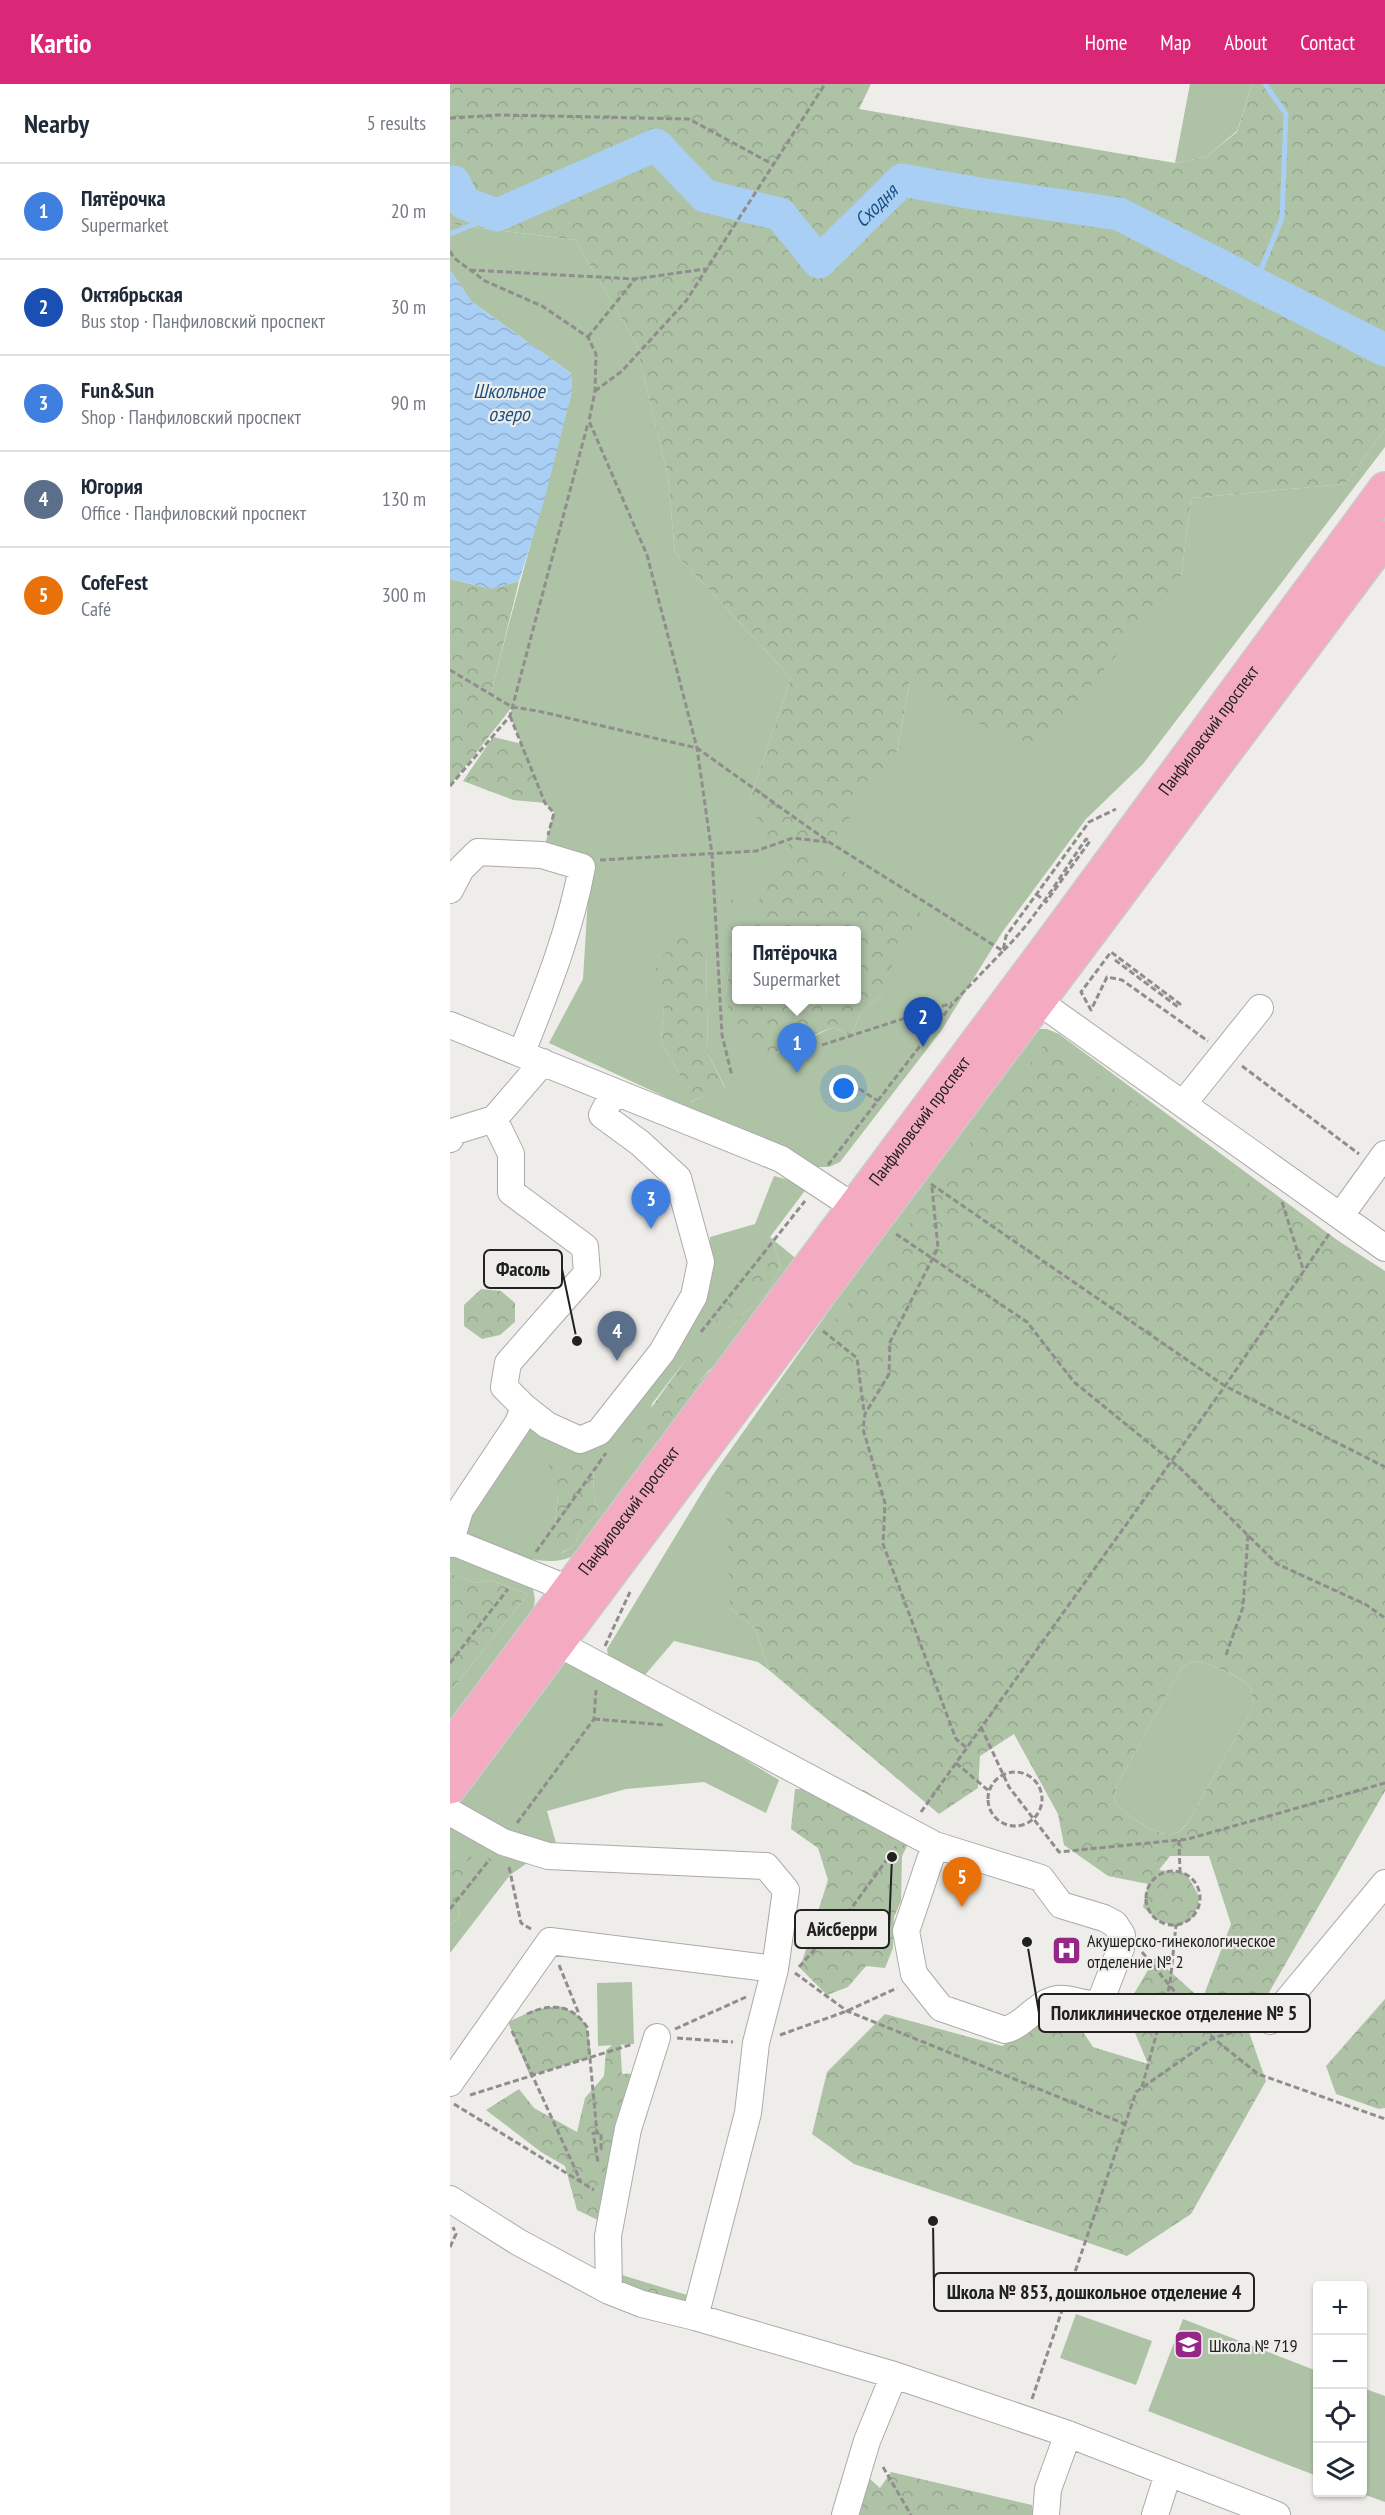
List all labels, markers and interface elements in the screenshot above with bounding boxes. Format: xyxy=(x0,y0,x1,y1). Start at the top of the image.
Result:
text: Kartio xyxy=(30,24,92,61)
text: Home xyxy=(1085,29,1127,56)
text: Map xyxy=(1160,29,1191,56)
text: About xyxy=(1224,29,1267,56)
text: Contact xyxy=(1300,29,1355,56)
text: Nearby xyxy=(24,107,89,140)
text: 5 results xyxy=(367,110,426,136)
water label: Сходня xyxy=(849,177,905,233)
text: Пятёрочка xyxy=(81,184,166,212)
text: 1 xyxy=(39,198,48,224)
text: 20 m xyxy=(391,198,426,224)
text: Supermarket xyxy=(81,212,169,238)
text: Октябрьская xyxy=(81,280,183,308)
text: 2 xyxy=(39,294,48,320)
text: 30 m xyxy=(391,294,426,320)
text: Bus stop · Панфиловский проспект xyxy=(81,308,325,334)
text: Fun&Sun xyxy=(81,376,154,404)
water label: Школьное озеро xyxy=(473,378,546,427)
text: 3 xyxy=(39,390,48,416)
text: 90 m xyxy=(391,390,426,416)
text: Shop · Панфиловский проспект xyxy=(81,404,301,430)
text: Югория xyxy=(81,472,143,500)
text: 4 xyxy=(39,486,48,512)
text: 130 m xyxy=(382,486,426,512)
text: Office · Панфиловский проспект xyxy=(81,500,306,526)
text: CofeFest xyxy=(81,568,148,596)
text: 5 xyxy=(39,582,48,608)
text: 300 m xyxy=(382,582,426,608)
text: Café xyxy=(81,596,111,622)
street label: Панфиловский проспект xyxy=(1153,660,1263,799)
popup xyxy=(732,926,861,1004)
text: Пятёрочка xyxy=(753,938,837,966)
text: Supermarket xyxy=(753,966,840,992)
pin: 2 xyxy=(904,998,942,1047)
pin: 1 xyxy=(778,1024,816,1073)
street label: Панфиловский проспект xyxy=(863,1051,975,1190)
your location xyxy=(829,1074,858,1103)
pin: 3 xyxy=(632,1180,670,1229)
callout: Фасоль xyxy=(484,1250,562,1288)
text: Фасоль xyxy=(496,1256,550,1282)
pin: 4 xyxy=(598,1312,636,1361)
street label: Панфиловский проспект xyxy=(573,1441,684,1579)
pin: 5 xyxy=(942,1858,982,1907)
callout: Айсберри xyxy=(795,1910,889,1948)
text: Айсберри xyxy=(806,1916,877,1942)
place label: Акушерско-гинекологическое отделение № 2 xyxy=(1087,1929,1276,1973)
hospital icon: Акушерско-гинекологическое отделение № 2 xyxy=(1050,1934,1082,1966)
callout: Поликлиническое отделение № 5 xyxy=(1039,1994,1310,2032)
text: Поликлиническое отделение № 5 xyxy=(1051,2000,1297,2026)
callout: Школа № 853, дошкольное отделение 4 xyxy=(934,2273,1254,2311)
text: Школа № 853, дошкольное отделение 4 xyxy=(947,2279,1242,2305)
map controls xyxy=(1313,2281,1367,2497)
button: + xyxy=(1313,2281,1367,2335)
school or university icon: Школа № 719 xyxy=(1172,2329,1204,2361)
place label: Школа № 719 xyxy=(1209,2334,1298,2357)
button: − xyxy=(1313,2335,1367,2389)
button: locate xyxy=(1313,2389,1367,2443)
button: layers xyxy=(1313,2443,1367,2497)

